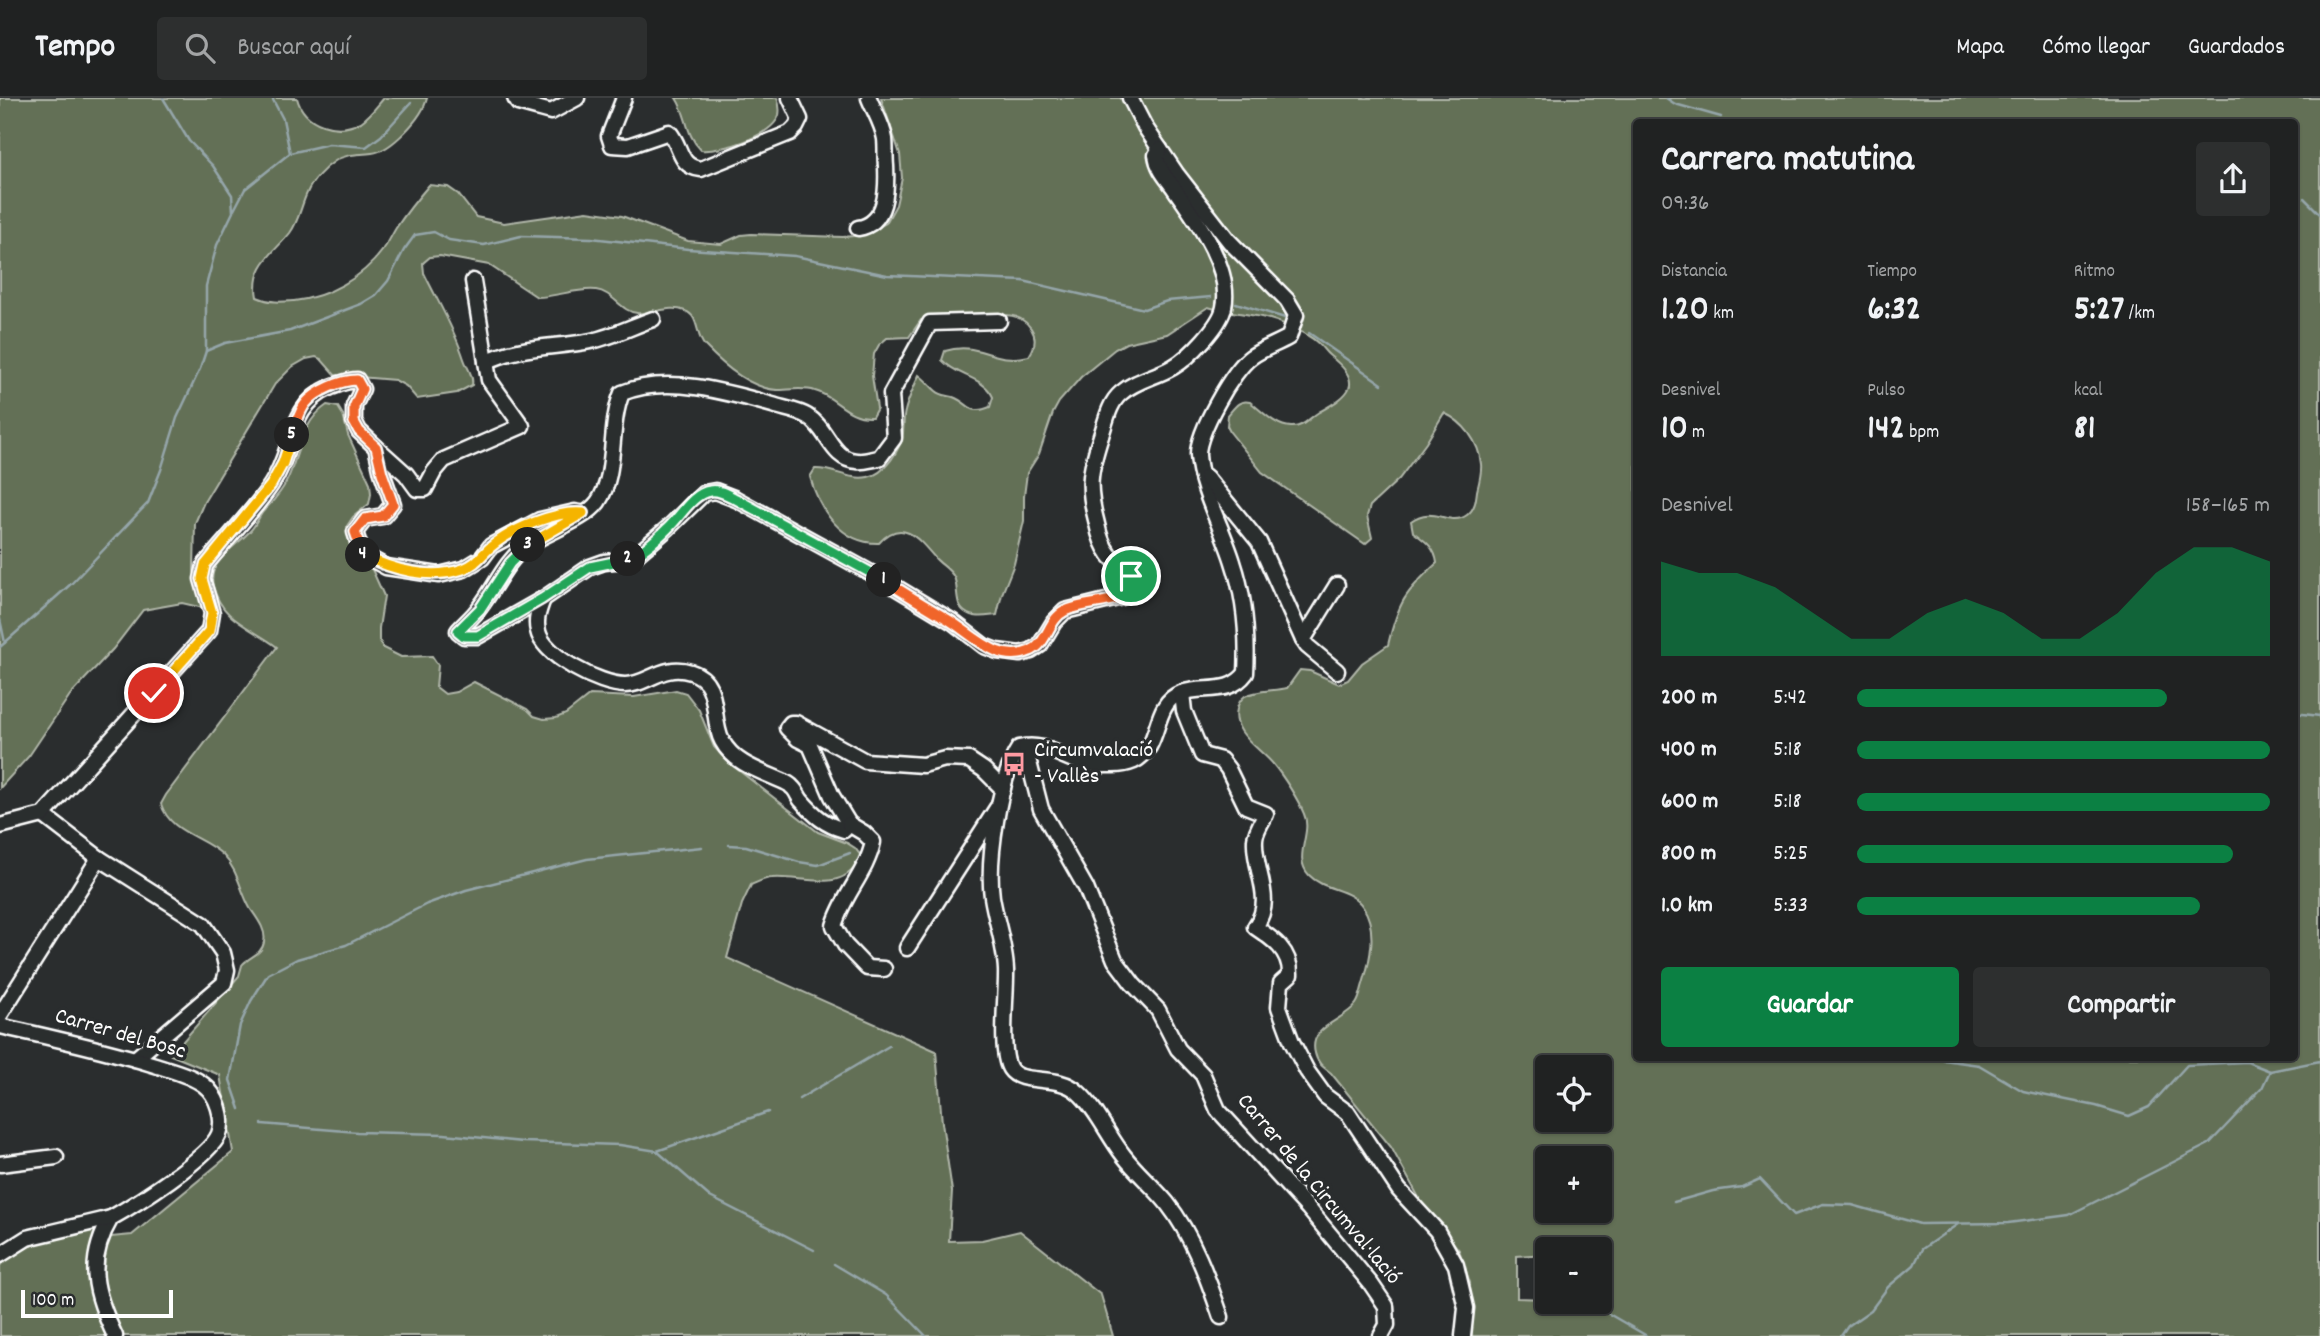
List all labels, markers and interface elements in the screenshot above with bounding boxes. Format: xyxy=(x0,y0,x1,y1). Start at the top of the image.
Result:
search box xyxy=(157,17,647,80)
text: Tempo xyxy=(35,25,115,72)
icon: search xyxy=(181,29,219,67)
text: Buscar aquí xyxy=(237,30,350,67)
text: Mapa xyxy=(1956,31,2004,65)
text: Cómo llegar xyxy=(2042,31,2150,65)
text: Guardados xyxy=(2188,31,2285,65)
text: Carrera matutina xyxy=(1661,134,1914,189)
button: share xyxy=(2196,142,2270,216)
text: 09:36 xyxy=(1661,188,1709,221)
text: Distancia xyxy=(1661,259,1727,286)
text: Tiempo xyxy=(1867,259,1917,286)
text: Ritmo xyxy=(2074,259,2115,286)
text: 1.20 xyxy=(1661,286,1709,336)
text: 6:32 xyxy=(1867,286,1921,336)
text: 5:27 xyxy=(2074,286,2124,336)
text: km xyxy=(1709,301,1734,328)
text: /km xyxy=(2124,301,2155,328)
text: Desnivel xyxy=(1661,378,1720,405)
text: Pulso xyxy=(1867,378,1905,405)
text: kcal xyxy=(2074,378,2103,405)
text: 10 xyxy=(1661,405,1688,455)
text: 142 xyxy=(1867,405,1905,455)
text: 81 xyxy=(2074,405,2095,455)
pin: 5 xyxy=(274,418,310,452)
text: m xyxy=(1688,420,1705,447)
text: bpm xyxy=(1905,420,1939,447)
text: 5 xyxy=(287,421,296,448)
text: Desnivel xyxy=(1661,490,1733,523)
text: 158–165 m xyxy=(2186,490,2270,523)
pin: 3 xyxy=(510,528,546,562)
text: 3 xyxy=(523,531,532,558)
pin: 4 xyxy=(346,538,380,573)
text: 4 xyxy=(359,541,366,568)
pin: 2 xyxy=(610,542,646,576)
text: 2 xyxy=(623,545,632,572)
pin xyxy=(1101,546,1161,606)
icon: arrive xyxy=(1112,557,1150,595)
pin: 1 xyxy=(866,562,902,598)
text: 1 xyxy=(881,566,886,593)
pin xyxy=(124,663,184,723)
icon: check xyxy=(135,674,173,712)
text: 200 m xyxy=(1661,682,1717,715)
text: 5:42 xyxy=(1773,682,1807,715)
text: 400 m xyxy=(1661,734,1717,767)
text: 5:18 xyxy=(1773,734,1802,767)
place label: Circumvalació - Vallès xyxy=(1034,735,1153,794)
bus stop icon: Circumvalació - Vallès xyxy=(1000,750,1028,778)
text: 600 m xyxy=(1661,786,1718,819)
text: 5:18 xyxy=(1773,786,1802,819)
text: 800 m xyxy=(1661,838,1716,871)
text: 5:25 xyxy=(1773,838,1808,871)
text: 1.0 km xyxy=(1661,890,1713,923)
text: 5:33 xyxy=(1773,890,1808,923)
button: Guardar xyxy=(1661,967,1959,1047)
button: Compartir xyxy=(1973,967,2270,1047)
street label: Carrer del Bosc xyxy=(51,1001,189,1069)
map controls xyxy=(1535,1055,1612,1314)
button: locate xyxy=(1535,1055,1612,1132)
street label: Carrer de la Circumval·lació xyxy=(1228,1087,1408,1293)
button: + xyxy=(1535,1146,1612,1223)
button: − xyxy=(1535,1237,1612,1314)
scale bar xyxy=(21,1287,173,1319)
text: 100 m xyxy=(32,1288,74,1315)

